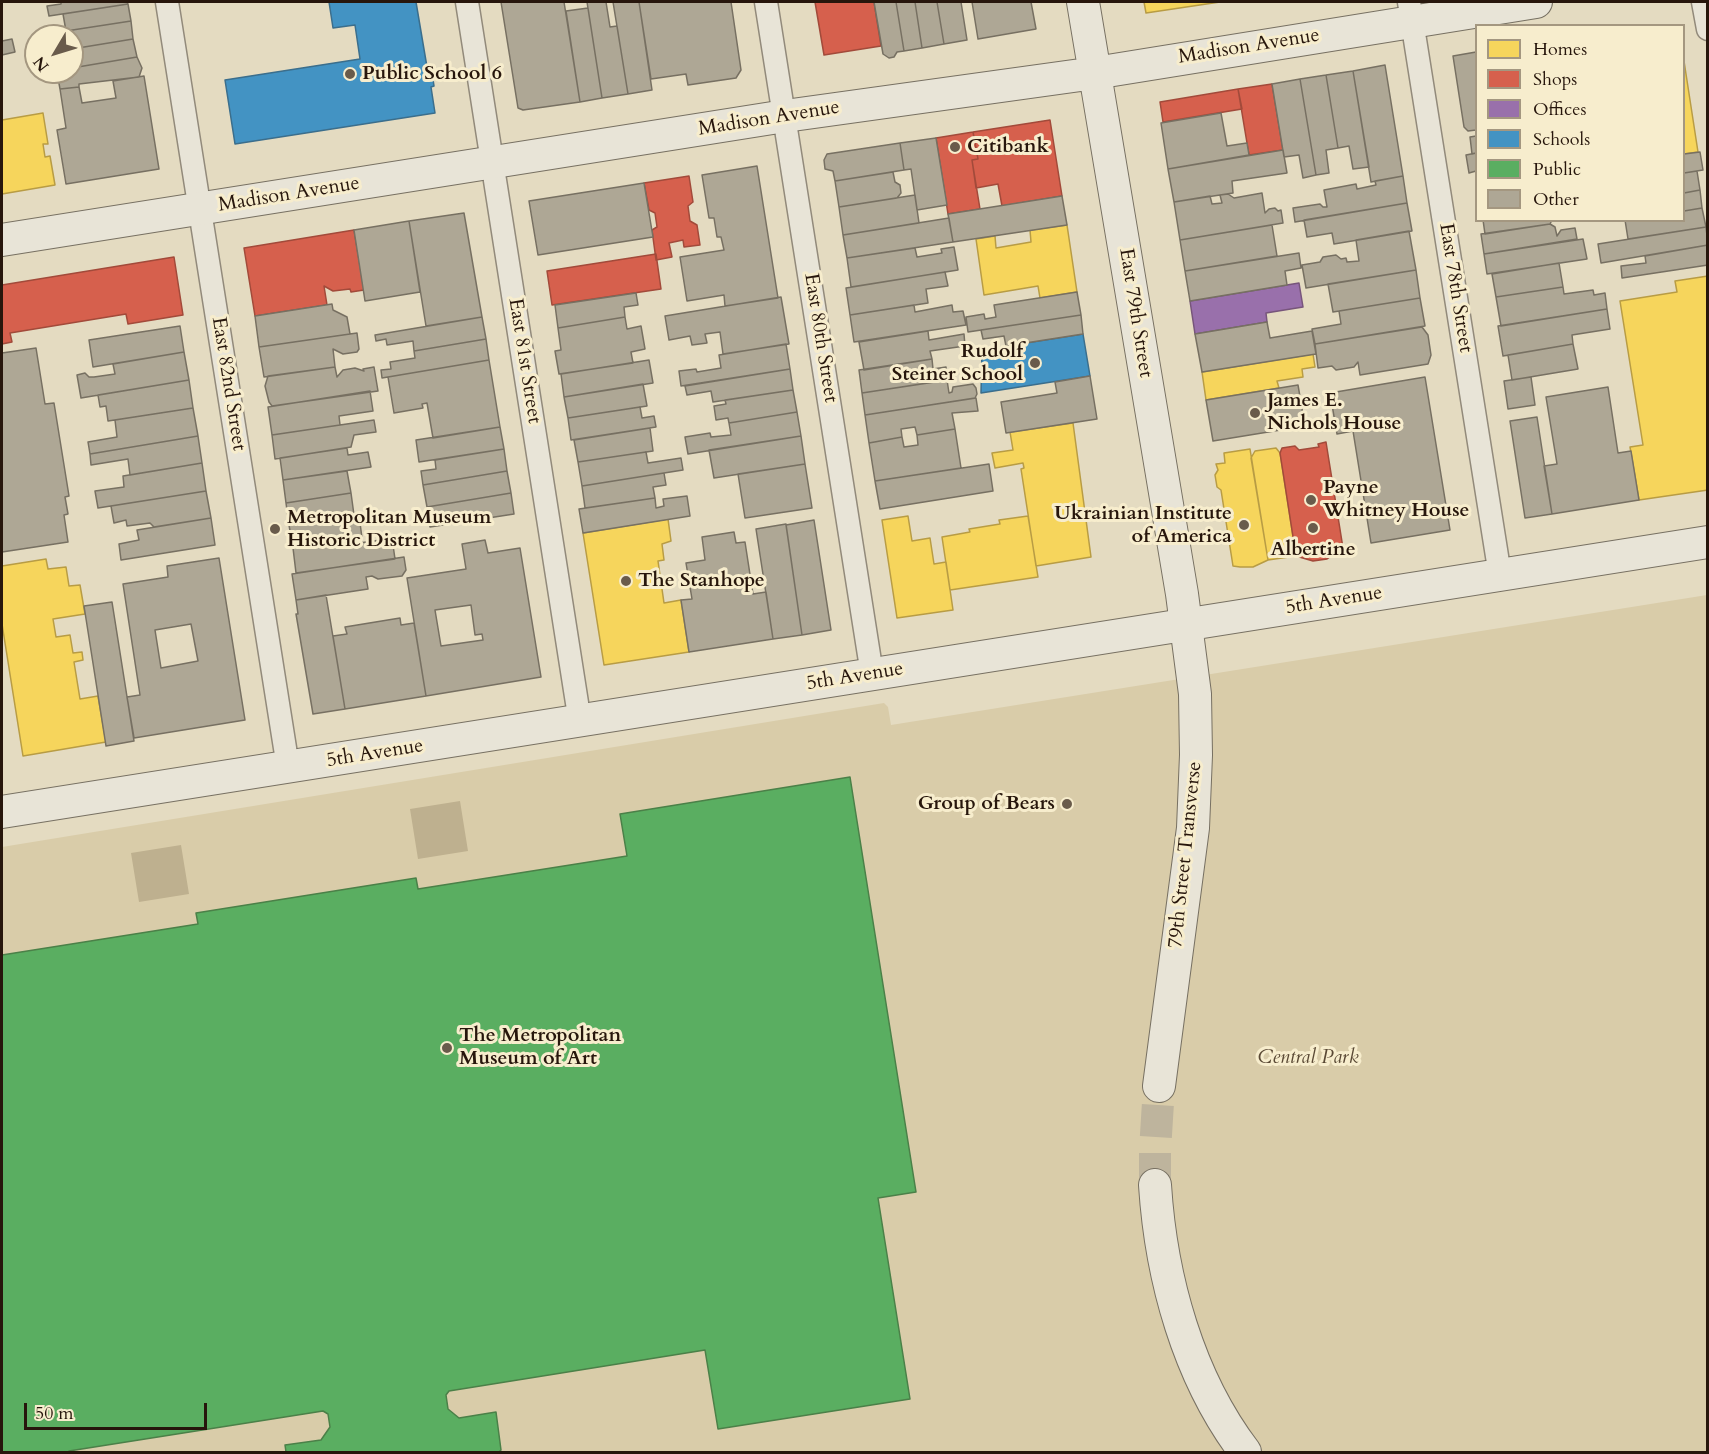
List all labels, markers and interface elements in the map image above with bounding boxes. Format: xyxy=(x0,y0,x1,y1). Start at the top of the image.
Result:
north arrow xyxy=(24,24,84,84)
street label: Madison Avenue xyxy=(1177,24,1321,70)
legend xyxy=(1475,24,1685,222)
text: Homes xyxy=(1533,37,1587,62)
text: N xyxy=(28,52,54,76)
place label: Public School 6 xyxy=(362,62,502,86)
marker: Public School 6 xyxy=(343,67,357,81)
text: Shops xyxy=(1533,67,1577,92)
street label: Madison Avenue xyxy=(697,96,841,142)
text: Offices xyxy=(1533,97,1587,122)
text: Schools xyxy=(1533,127,1590,152)
place label: Citibank xyxy=(967,135,1049,159)
marker: Citibank xyxy=(948,140,962,154)
text: Public xyxy=(1533,157,1581,182)
street label: Madison Avenue xyxy=(217,172,361,218)
text: Other xyxy=(1533,187,1579,212)
street label: East 78th Street xyxy=(1433,222,1477,354)
street label: East 79th Street xyxy=(1113,247,1157,379)
street label: East 80th Street xyxy=(798,272,842,404)
street label: East 81st Street xyxy=(502,297,546,425)
street label: East 82nd Street xyxy=(206,315,250,453)
place label: Rudolf Steiner School xyxy=(892,340,1023,387)
marker: Rudolf Steiner School xyxy=(1028,356,1042,370)
place label: James E. Nichols House xyxy=(1267,389,1401,436)
marker: James E. Nichols House xyxy=(1248,406,1262,420)
place label: Payne Whitney House xyxy=(1323,476,1469,523)
marker: Payne Whitney House xyxy=(1304,493,1318,507)
place label: Ukrainian Institute of America xyxy=(1054,502,1232,549)
place label: Metropolitan Museum Historic District xyxy=(287,506,491,553)
marker: Ukrainian Institute of America xyxy=(1237,518,1251,532)
marker: Albertine xyxy=(1306,521,1320,535)
marker: Metropolitan Museum Historic District xyxy=(268,522,282,536)
place label: Albertine xyxy=(1270,538,1356,562)
place label: The Stanhope xyxy=(638,569,765,593)
marker: The Stanhope xyxy=(619,574,633,588)
street label: 5th Avenue xyxy=(1284,582,1384,620)
street label: 5th Avenue xyxy=(805,658,905,696)
street label: 5th Avenue xyxy=(325,735,425,773)
street label: 79th Street Transverse xyxy=(1164,760,1208,950)
place label: Group of Bears xyxy=(918,792,1055,816)
marker: Group of Bears xyxy=(1060,797,1074,811)
place label: The Metropolitan Museum of Art xyxy=(459,1024,621,1071)
marker: The Metropolitan Museum of Art xyxy=(440,1041,454,1055)
park label: Central Park xyxy=(1257,1046,1359,1070)
scale bar xyxy=(27,1391,210,1429)
text: 50 m xyxy=(35,1401,74,1426)

